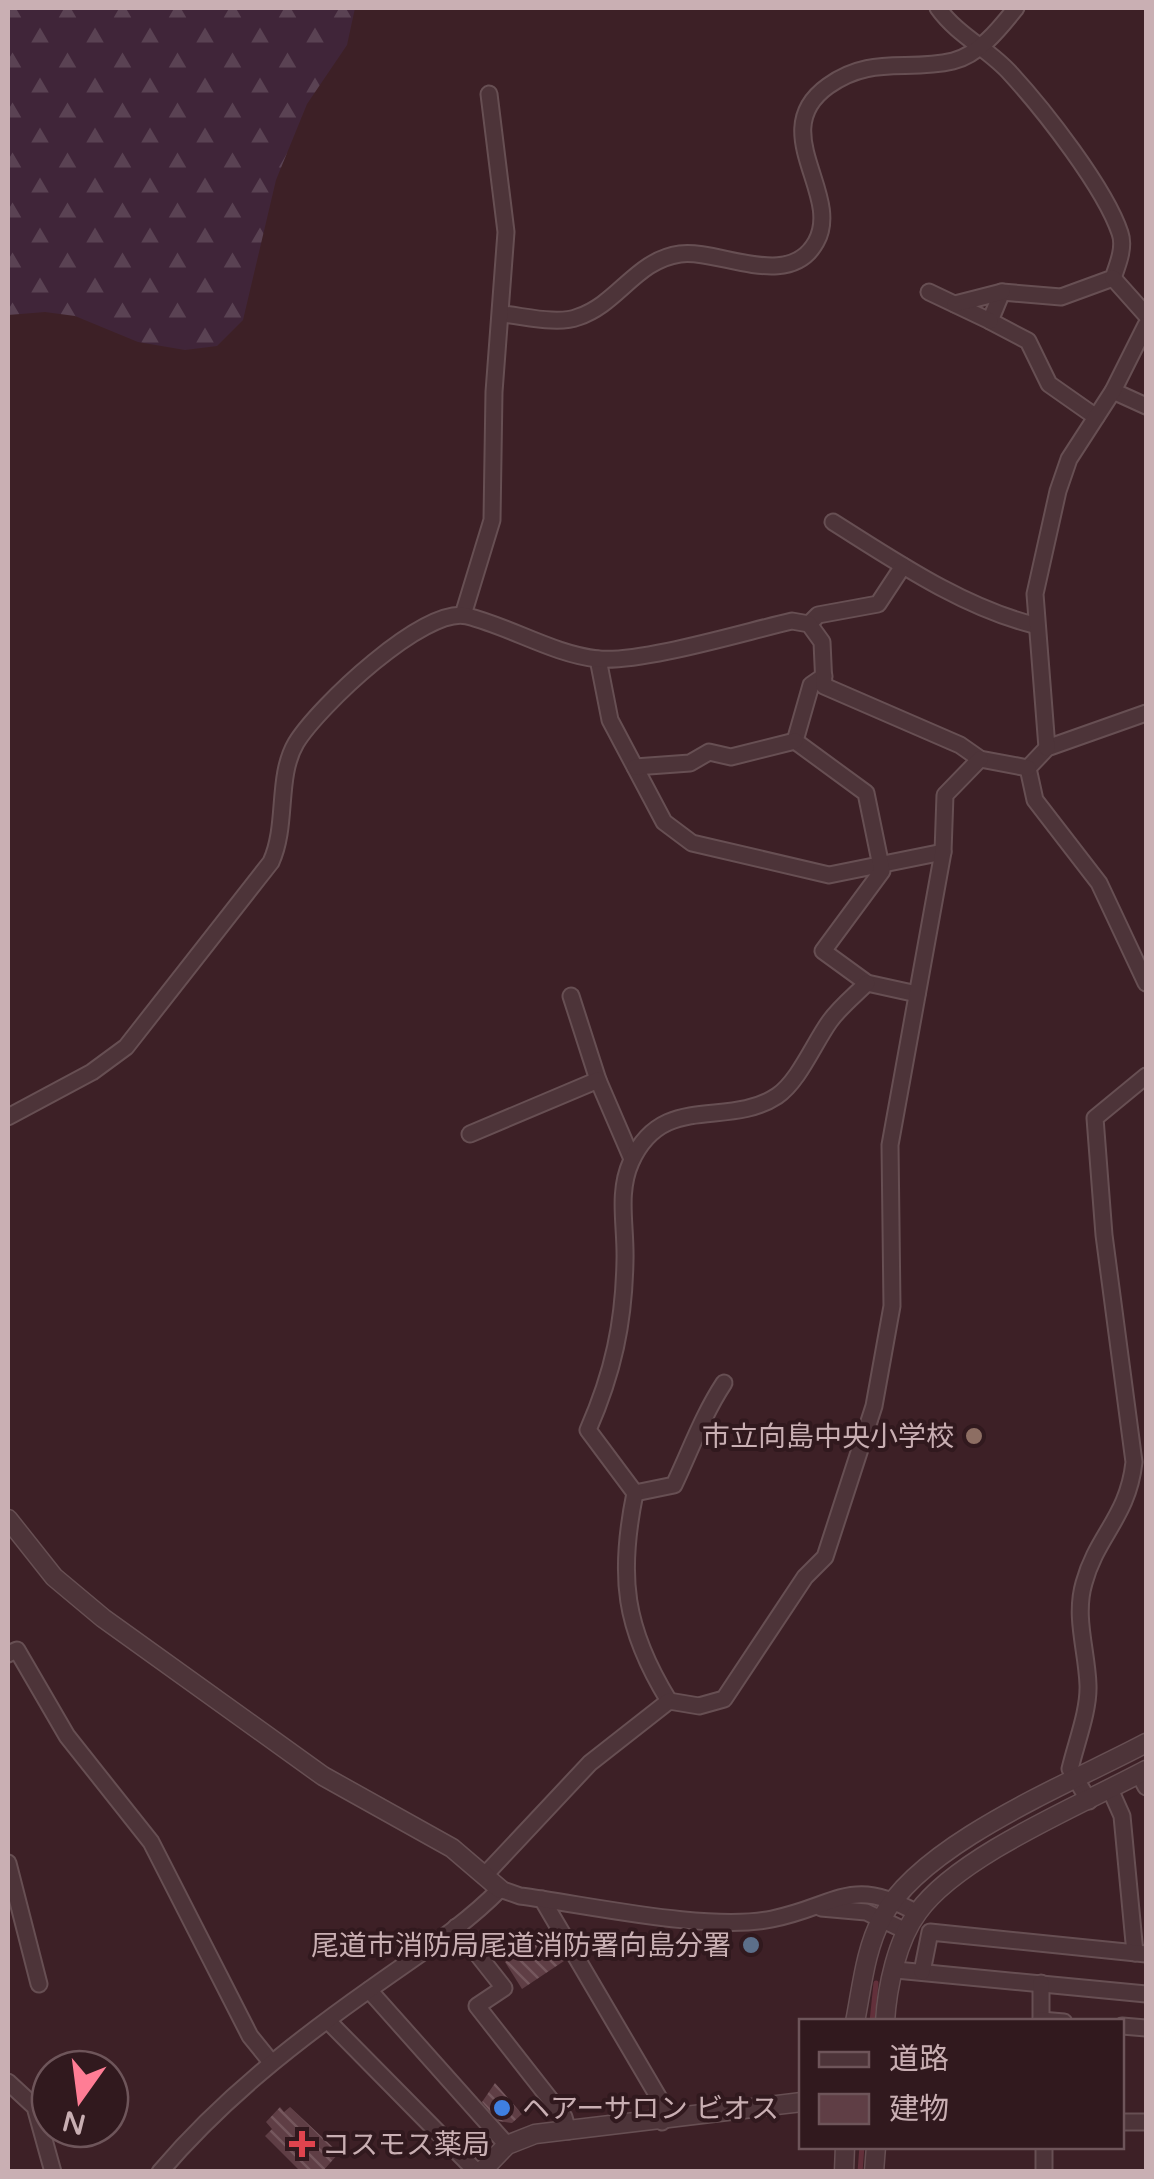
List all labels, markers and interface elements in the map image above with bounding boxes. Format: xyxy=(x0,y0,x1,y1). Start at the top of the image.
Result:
place label: 市立向島中央小学校 xyxy=(702,1420,954,1454)
marker: 市立向島中央小学校 xyxy=(963,1425,985,1447)
place label: 尾道市消防局尾道消防署向島分署 xyxy=(311,1929,731,1963)
marker: 尾道市消防局尾道消防署向島分署 xyxy=(740,1934,762,1956)
legend xyxy=(799,2019,1124,2149)
text: 道路 xyxy=(889,2041,949,2078)
north arrow xyxy=(30,2049,130,2149)
text: 建物 xyxy=(889,2091,949,2128)
place label: ヘアーサロン ビオス xyxy=(522,2092,779,2126)
marker: ヘアーサロン ビオス xyxy=(491,2097,513,2119)
text: N xyxy=(59,2103,89,2142)
place label: コスモス薬局 xyxy=(322,2128,490,2162)
marker: コスモス薬局 xyxy=(291,2133,313,2155)

